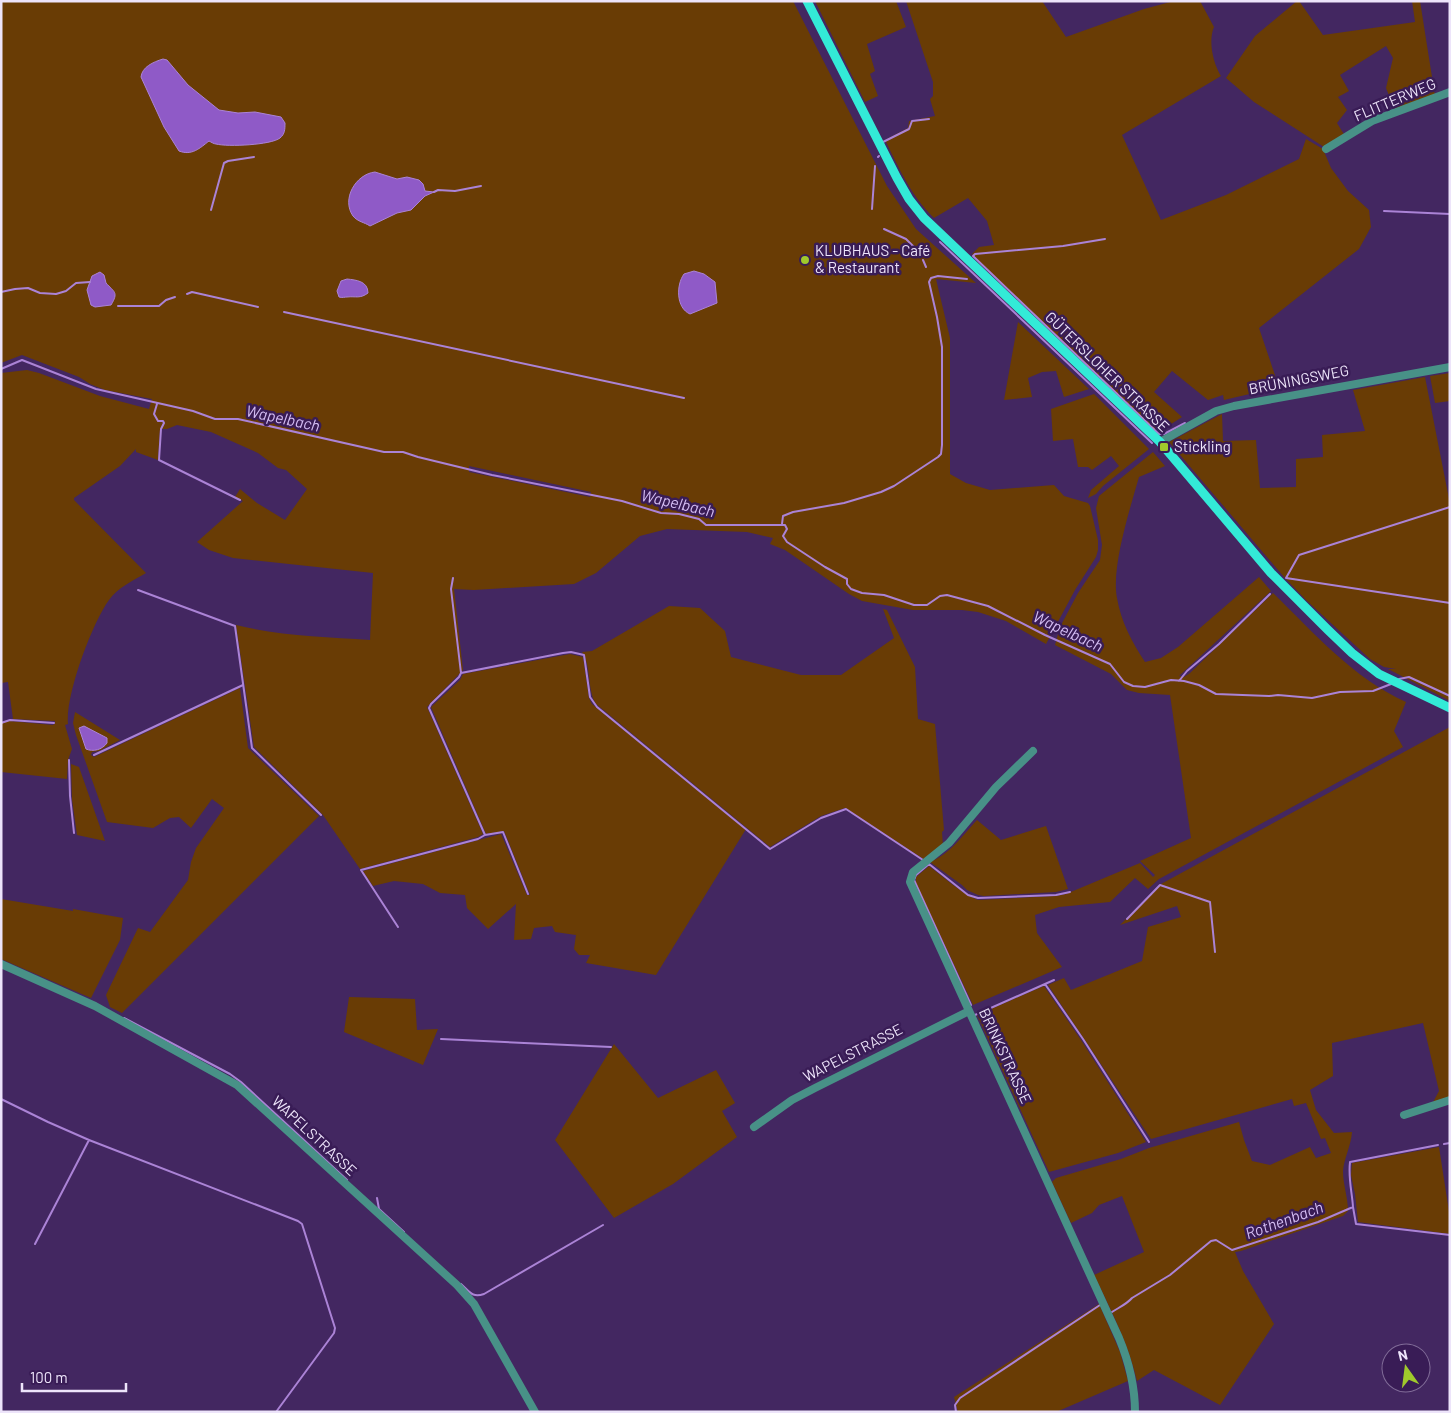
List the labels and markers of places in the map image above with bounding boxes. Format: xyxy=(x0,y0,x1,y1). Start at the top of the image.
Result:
place label: KLUBHAUS - Café & Restaurant xyxy=(815,241,930,276)
marker: KLUBHAUS - Café & Restaurant xyxy=(799,254,811,266)
place label: Stickling xyxy=(1174,437,1231,455)
marker: Stickling xyxy=(1158,441,1170,453)

